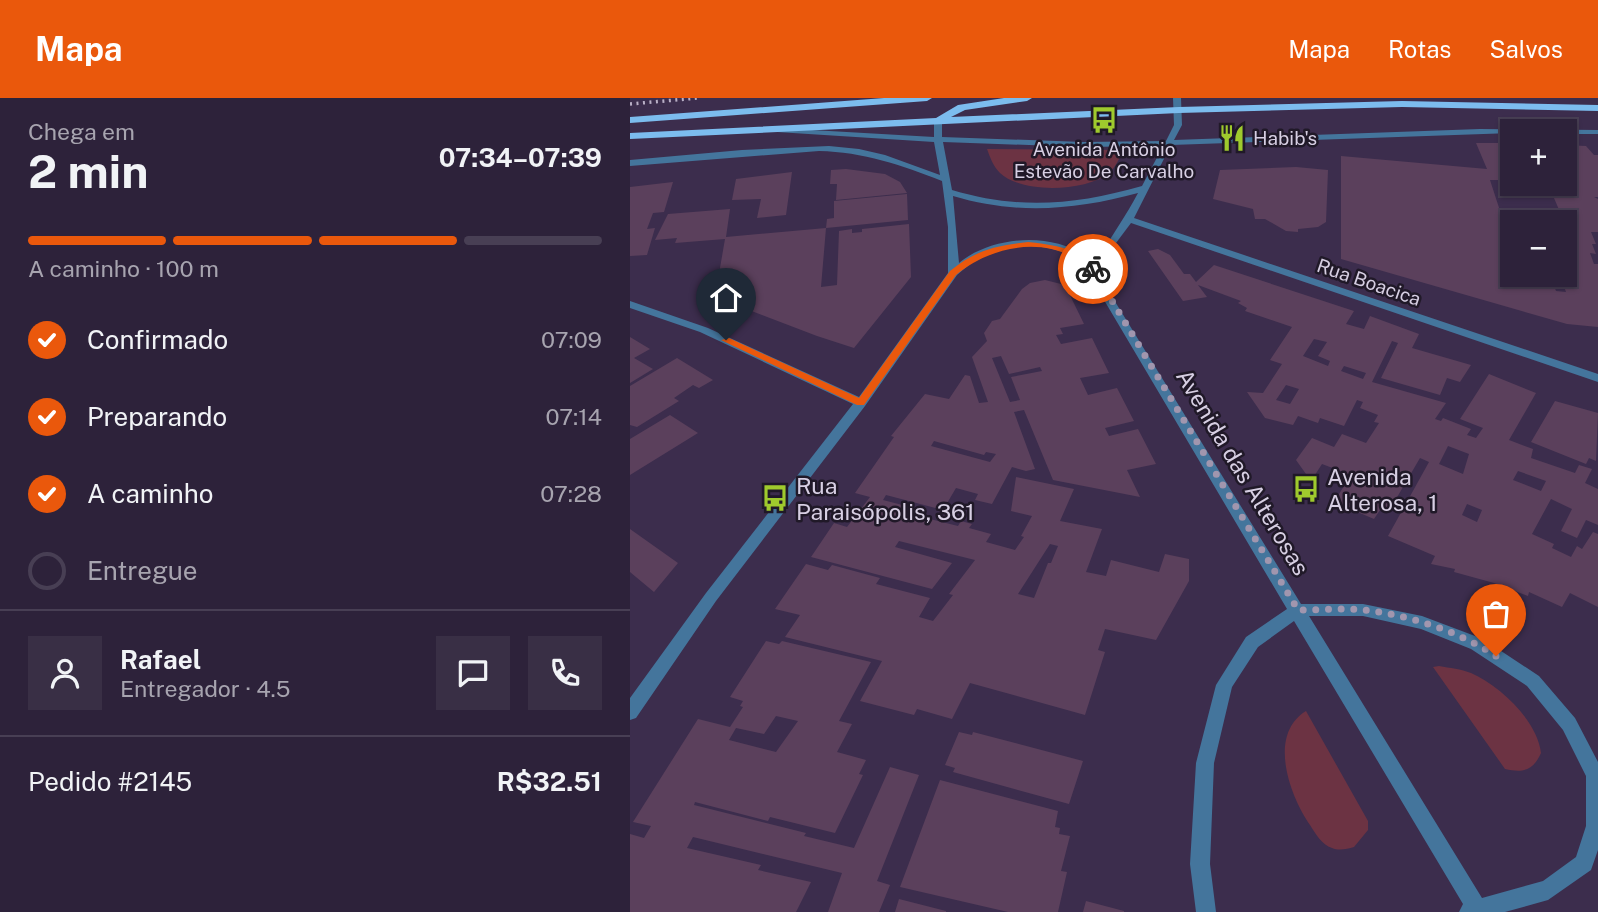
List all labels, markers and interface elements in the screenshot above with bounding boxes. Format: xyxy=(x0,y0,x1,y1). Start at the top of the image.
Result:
text: Mapa xyxy=(35,30,123,68)
text: Mapa xyxy=(1288,35,1350,63)
text: Rotas xyxy=(1388,35,1451,63)
text: Salvos xyxy=(1489,35,1563,63)
bus stop icon: Avenida Antônio Estevão De Carvalho xyxy=(1089,105,1119,135)
text: Chega em xyxy=(28,118,135,145)
map controls xyxy=(1500,119,1577,287)
button: + xyxy=(1500,119,1577,196)
restaurant icon: Habib's xyxy=(1217,123,1247,153)
place label: Habib's xyxy=(1253,127,1317,149)
place label: Avenida Antônio Estevão De Carvalho xyxy=(1014,138,1194,182)
text: 07:34–07:39 xyxy=(439,142,602,173)
text: 2 min xyxy=(28,144,148,198)
button: − xyxy=(1500,210,1577,287)
courier xyxy=(1058,234,1128,304)
icon: bike xyxy=(1074,250,1112,288)
street label: Rua Boacica xyxy=(1314,254,1424,310)
text: A caminho · 100 m xyxy=(28,255,219,282)
pin xyxy=(696,268,756,340)
icon: home xyxy=(707,279,745,317)
icon: check xyxy=(28,321,66,359)
text: Confirmado xyxy=(87,324,228,355)
text: 07:09 xyxy=(541,326,602,353)
street label: Avenida das Alterosas xyxy=(1171,364,1315,580)
icon: check xyxy=(28,398,66,436)
text: Preparando xyxy=(87,401,227,432)
text: 07:14 xyxy=(546,403,602,430)
place label: Avenida Alterosa, 1 xyxy=(1327,463,1438,516)
place label: Rua Paraisópolis, 361 xyxy=(796,472,975,525)
bus stop icon: Avenida Alterosa, 1 xyxy=(1291,474,1321,504)
icon: check xyxy=(28,475,66,513)
text: A caminho xyxy=(87,478,214,509)
text: 07:28 xyxy=(540,480,602,507)
bus stop icon: Rua Paraisópolis, 361 xyxy=(760,483,790,513)
text: Entregue xyxy=(87,555,198,586)
pin xyxy=(1466,584,1526,656)
icon: bag xyxy=(1477,595,1515,633)
button: person xyxy=(28,636,102,710)
button: chat xyxy=(436,636,510,710)
button: phone xyxy=(528,636,602,710)
text: Rafael xyxy=(120,644,201,675)
text: Entregador · 4.5 xyxy=(120,675,291,702)
text: Pedido #2145 xyxy=(28,766,192,797)
text: R$32.51 xyxy=(497,766,602,797)

